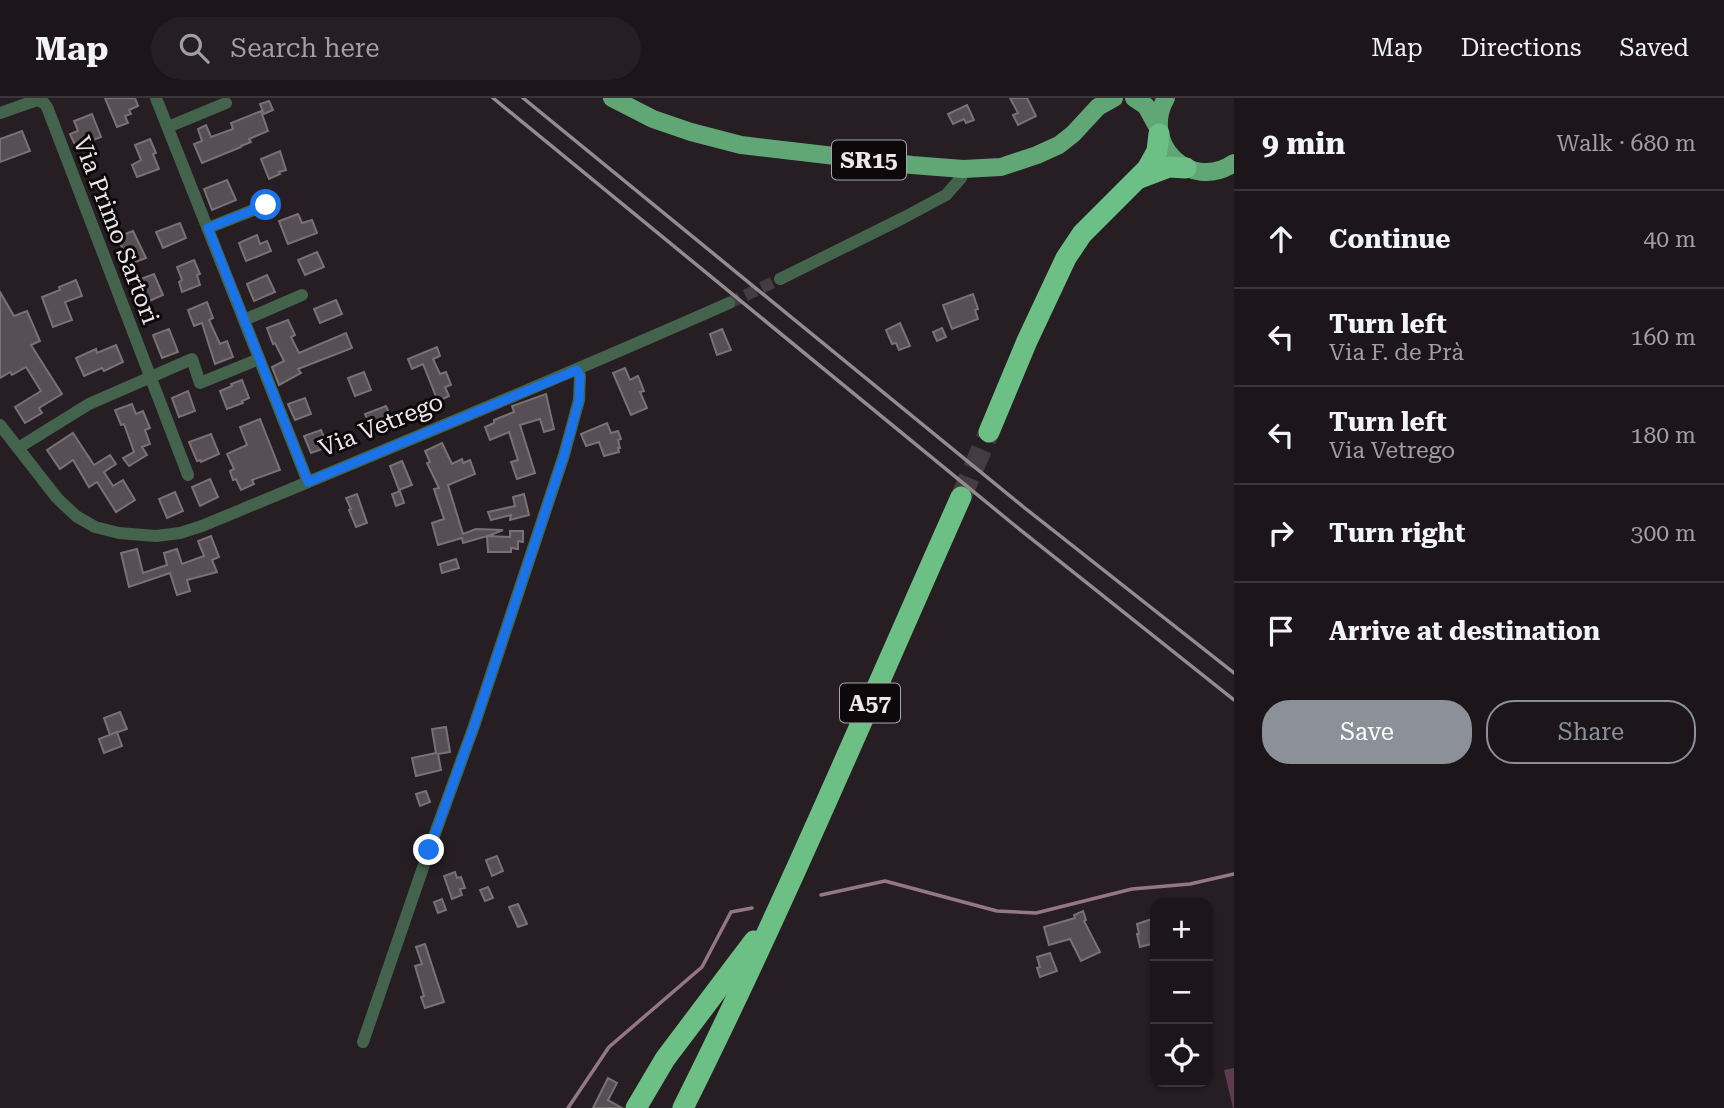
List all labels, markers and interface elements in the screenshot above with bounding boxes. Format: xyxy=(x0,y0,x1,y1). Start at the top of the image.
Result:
search box xyxy=(151,17,641,80)
text: Map xyxy=(35,29,109,68)
icon: search xyxy=(175,29,213,67)
text: Search here xyxy=(231,33,380,63)
text: Map xyxy=(1371,34,1423,62)
text: Directions xyxy=(1461,34,1581,62)
text: Saved xyxy=(1619,34,1689,62)
text: 9 min xyxy=(1262,126,1345,161)
text: Walk · 680 m xyxy=(1557,130,1696,157)
street label: Via Primo Sartori xyxy=(67,132,165,328)
road number: SR15 xyxy=(832,141,906,180)
route start xyxy=(250,189,281,220)
icon: ahead xyxy=(1262,220,1300,258)
text: Continue xyxy=(1329,224,1451,254)
text: 40 m xyxy=(1643,226,1696,253)
text: Turn left xyxy=(1329,309,1447,339)
icon: left xyxy=(1262,318,1300,356)
text: 160 m xyxy=(1631,324,1696,351)
text: Via F. de Prà xyxy=(1329,339,1464,366)
street label: Via Vetrego xyxy=(315,387,447,463)
text: Turn left xyxy=(1329,407,1447,437)
icon: left xyxy=(1262,416,1300,454)
text: 180 m xyxy=(1631,422,1696,449)
text: Via Vetrego xyxy=(1329,437,1455,464)
icon: right xyxy=(1262,514,1300,552)
text: Turn right xyxy=(1329,518,1465,548)
text: 300 m xyxy=(1631,520,1696,547)
icon: arrive xyxy=(1262,612,1300,650)
text: Arrive at destination xyxy=(1329,616,1600,646)
road number: A57 xyxy=(840,684,900,722)
button: Save xyxy=(1262,700,1472,764)
button: Share xyxy=(1486,700,1696,764)
route end xyxy=(413,834,444,865)
map controls xyxy=(1150,898,1213,1087)
button: + xyxy=(1150,898,1213,961)
button: − xyxy=(1150,961,1213,1024)
button: locate xyxy=(1150,1024,1213,1087)

